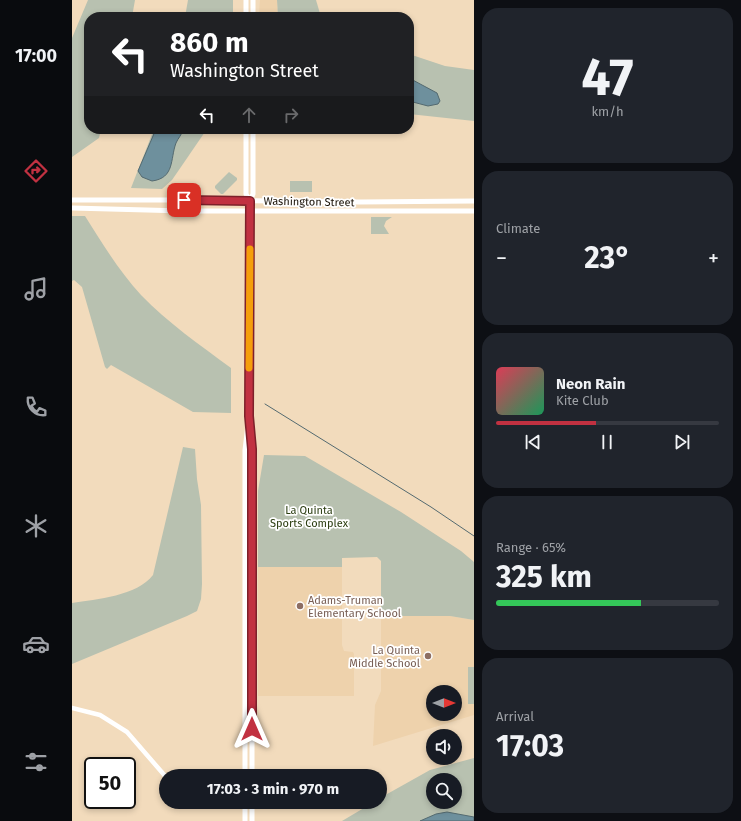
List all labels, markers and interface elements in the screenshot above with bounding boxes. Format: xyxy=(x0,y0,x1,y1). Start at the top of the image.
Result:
text: 860 m xyxy=(170,26,249,59)
icon: left xyxy=(104,28,156,80)
text: 17:00 xyxy=(15,45,57,67)
text: 47 xyxy=(581,46,634,109)
text: Washington Street xyxy=(170,60,319,82)
icon: left xyxy=(196,104,218,126)
icon: ahead xyxy=(238,104,260,126)
icon: right xyxy=(280,104,302,126)
text: km/h xyxy=(591,104,624,119)
icon: directions xyxy=(22,157,50,185)
pin xyxy=(167,183,201,217)
icon: arrive xyxy=(173,189,195,211)
street label: Washington Street xyxy=(263,195,355,209)
text: Climate xyxy=(496,221,540,236)
text: 23° xyxy=(584,240,631,276)
text: − xyxy=(496,245,507,272)
text: + xyxy=(708,245,719,272)
icon: music xyxy=(22,275,50,303)
text: Neon Rain xyxy=(556,375,625,393)
icon: phone xyxy=(22,393,50,421)
text: Kite Club xyxy=(556,393,609,408)
icon: previous xyxy=(522,431,544,453)
icon: pause xyxy=(596,431,618,453)
icon: next xyxy=(671,431,693,453)
park label: La Quinta Sports Complex xyxy=(270,504,349,530)
icon: climate xyxy=(22,512,50,540)
text: Range · 65% xyxy=(496,540,566,555)
text: 325 km xyxy=(496,559,592,595)
place label: Adams-Truman Elementary School xyxy=(308,594,401,620)
marker: Adams-Truman Elementary School xyxy=(295,601,305,611)
icon: car xyxy=(22,630,50,658)
place label: La Quinta Middle School xyxy=(349,644,420,670)
marker: La Quinta Middle School xyxy=(423,651,433,661)
north arrow xyxy=(426,685,462,721)
map controls xyxy=(426,685,462,809)
position arrow xyxy=(231,708,273,750)
text: Arrival xyxy=(496,709,534,724)
text: 17:03 xyxy=(496,728,564,764)
button: sound xyxy=(426,729,462,765)
icon: filters xyxy=(22,748,50,776)
speed limit sign: 50 xyxy=(84,757,136,809)
button: search xyxy=(426,773,462,809)
text: 17:03 · 3 min · 970 m xyxy=(207,780,339,798)

